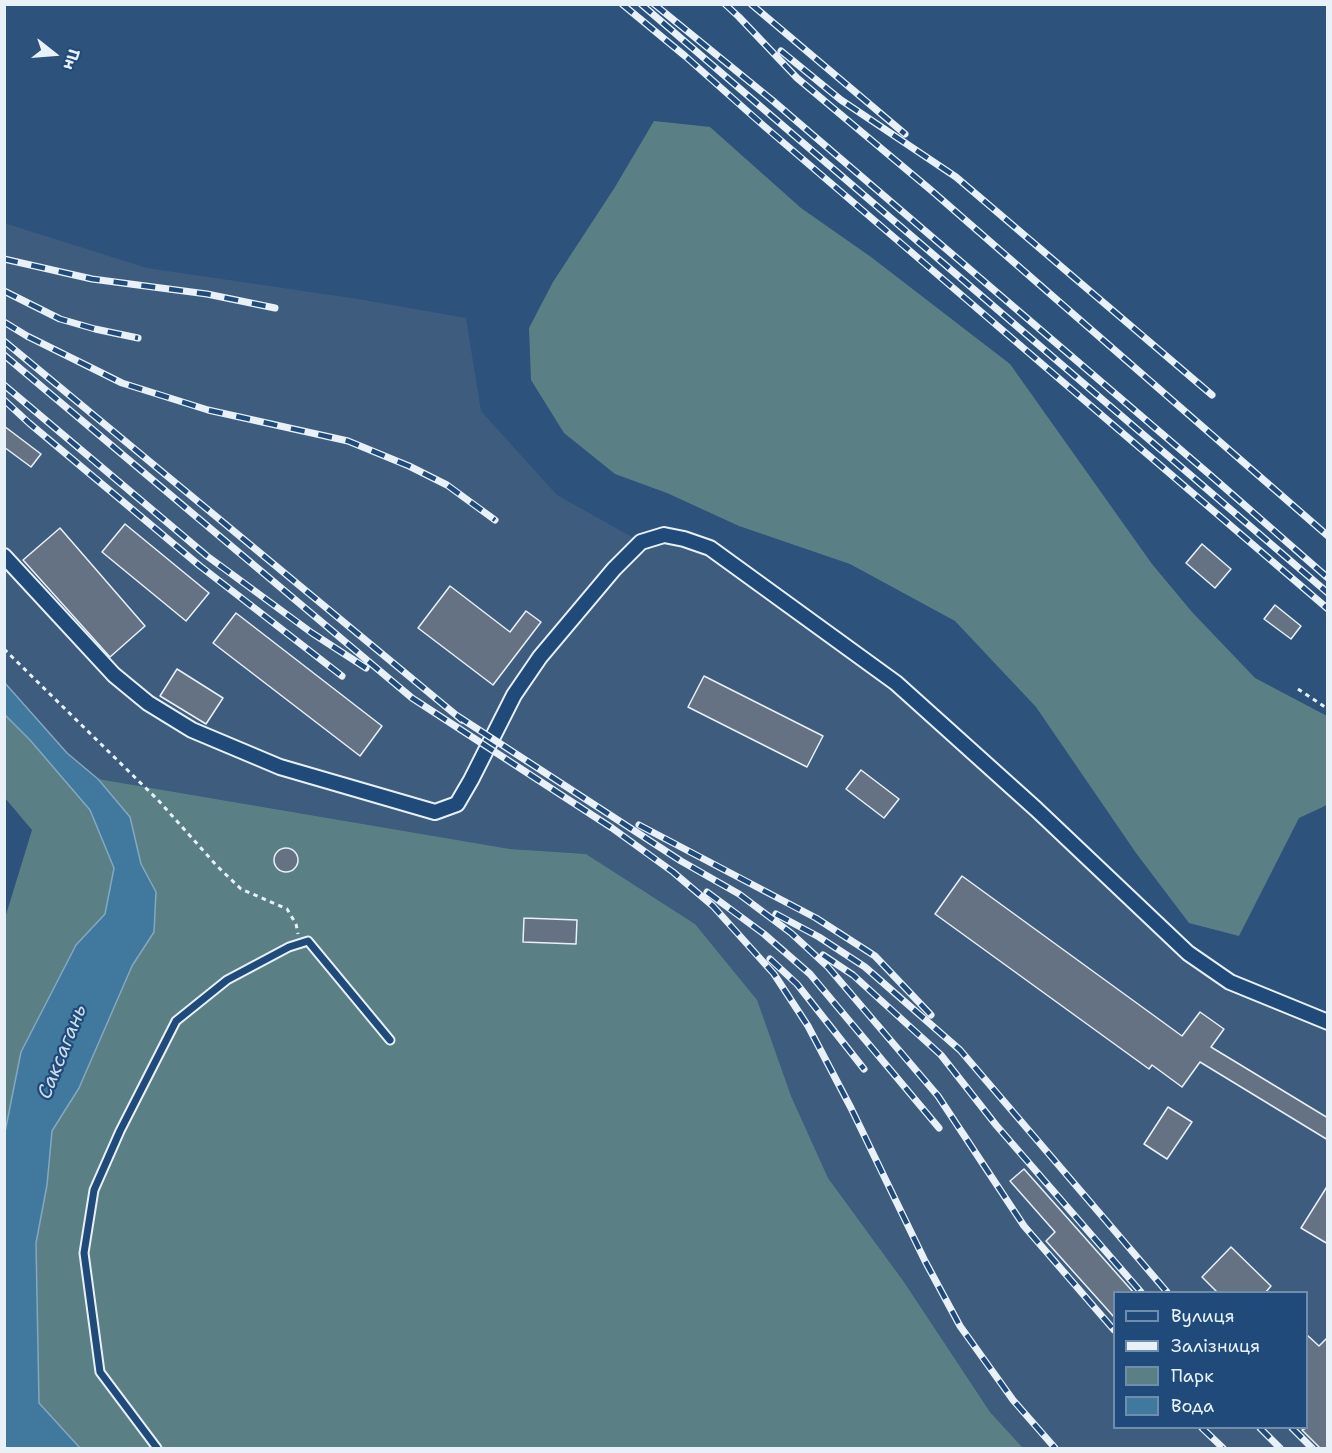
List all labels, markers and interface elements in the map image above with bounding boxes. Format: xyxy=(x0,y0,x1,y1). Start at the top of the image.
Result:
north arrow xyxy=(24,24,84,84)
text: Пн xyxy=(59,46,85,73)
water label: Саксагань xyxy=(33,1001,93,1103)
legend xyxy=(1113,1291,1308,1429)
text: Вулиця xyxy=(1171,1304,1235,1328)
text: Залізниця xyxy=(1171,1334,1260,1358)
text: Парк xyxy=(1171,1364,1214,1388)
text: Вода xyxy=(1171,1394,1214,1418)

